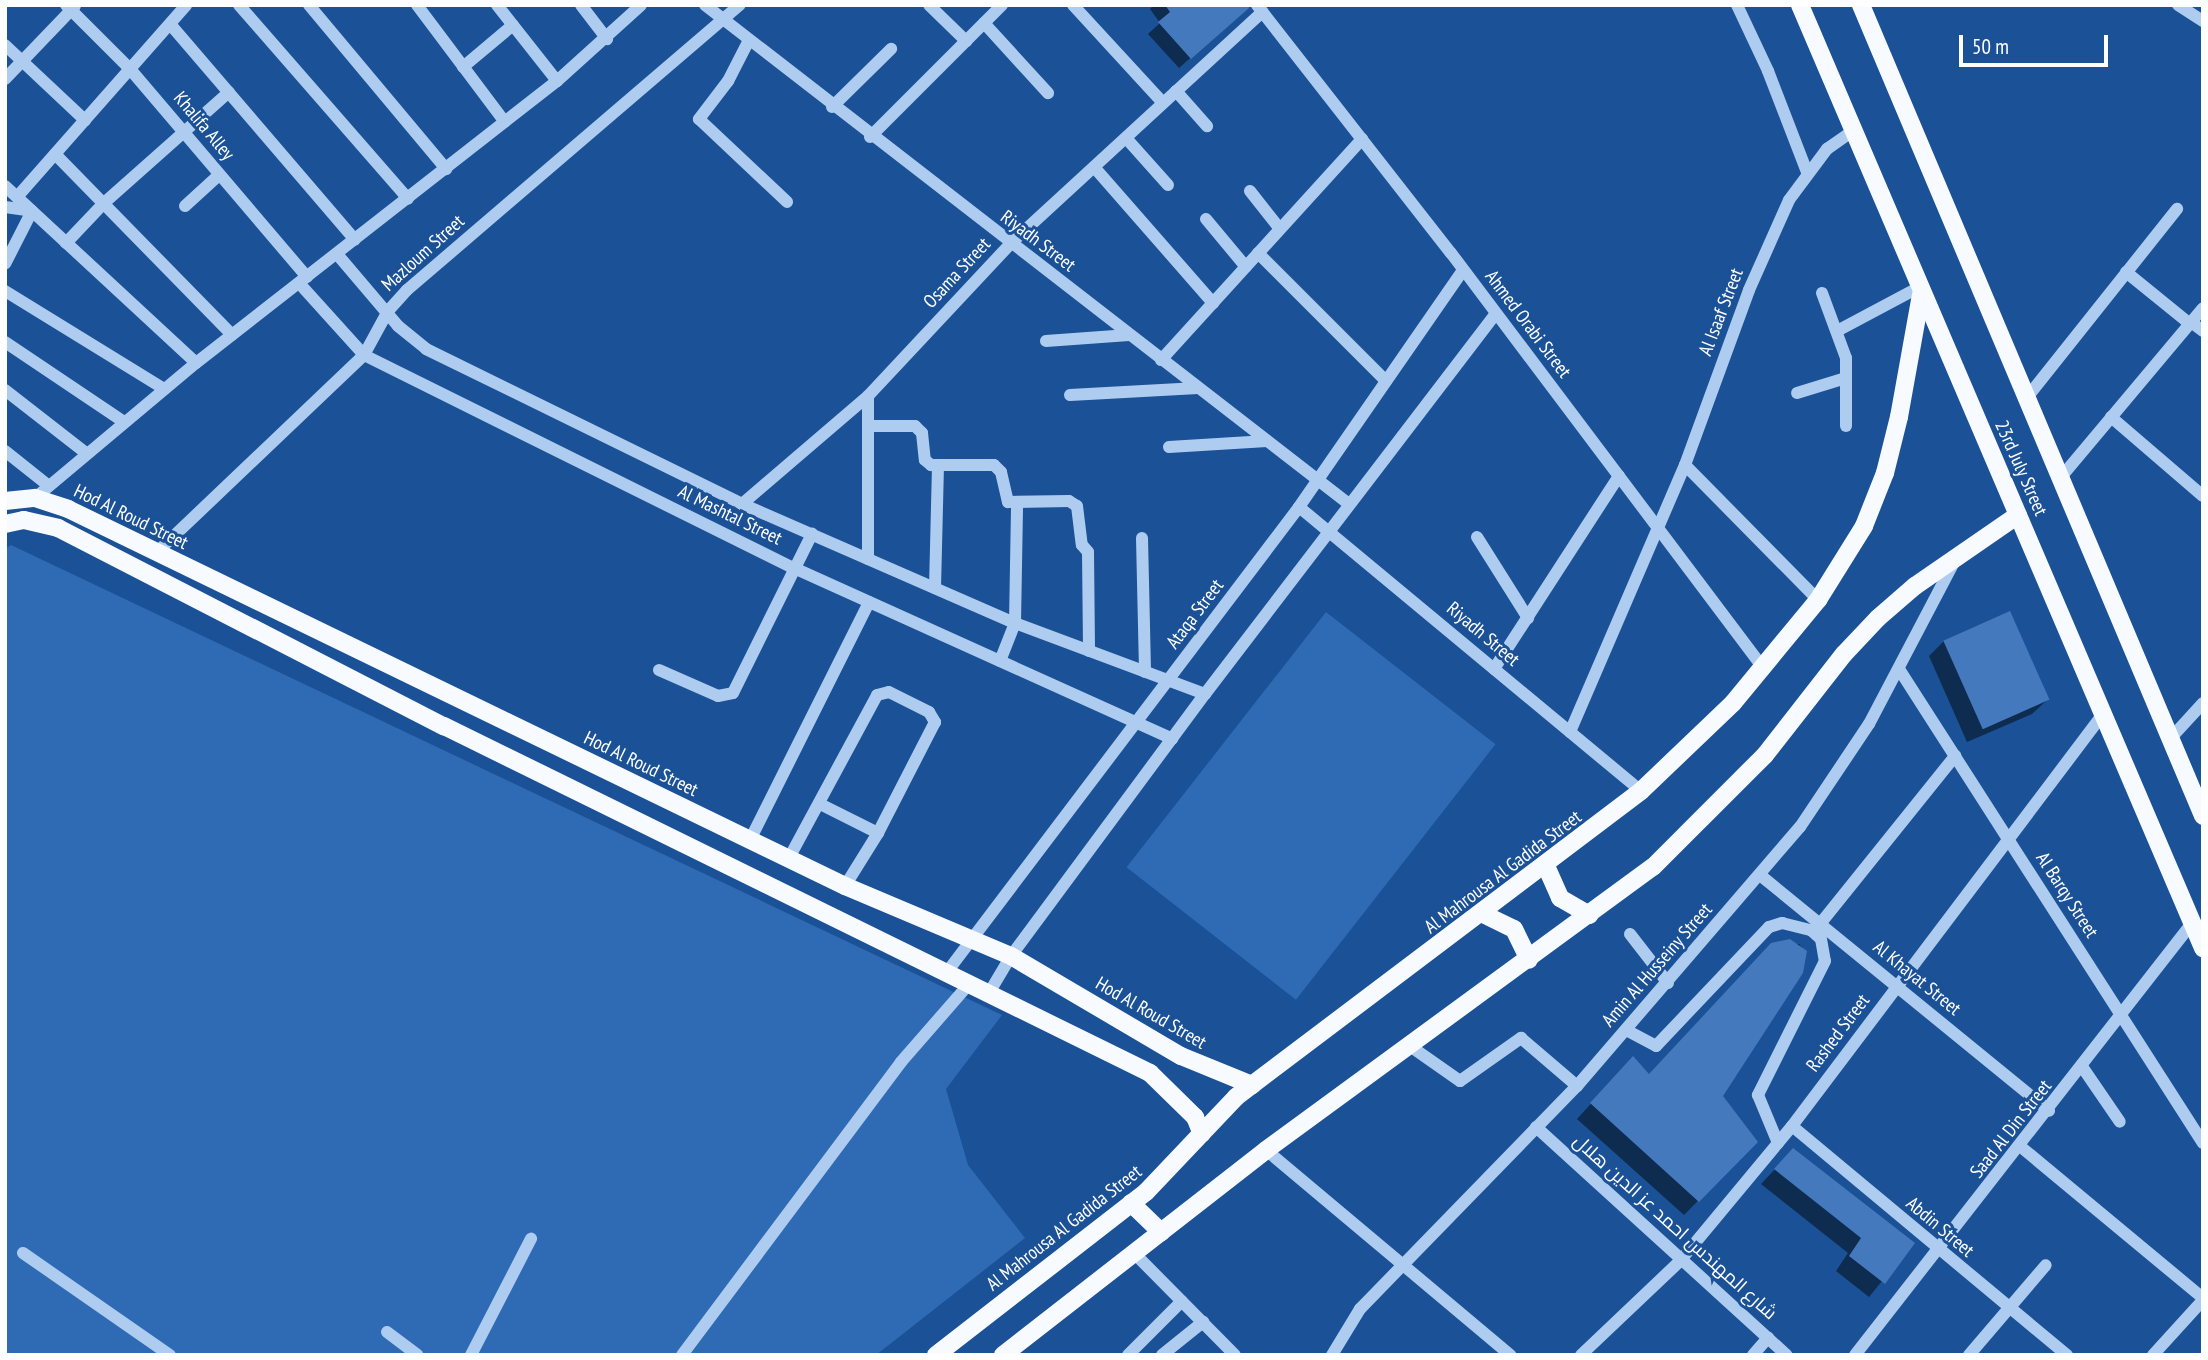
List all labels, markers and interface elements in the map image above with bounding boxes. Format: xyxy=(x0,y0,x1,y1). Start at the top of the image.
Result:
scale bar xyxy=(1963,21,2112,65)
text: 50 m xyxy=(1972,33,2009,60)
street label: Khalifa Alley xyxy=(169,87,239,165)
street label: Riyadh Street xyxy=(996,205,1080,277)
street label: Mazloum Street xyxy=(377,210,469,296)
street label: Osama Street xyxy=(919,233,995,313)
street label: Al Isaaf Street xyxy=(1694,265,1748,359)
street label: Ahmed Orabi Street xyxy=(1480,266,1576,382)
street label: 23rd July Street xyxy=(1990,417,2052,519)
street label: Hod Al Roud Street xyxy=(70,479,192,555)
street label: Al Mashtal Street xyxy=(674,480,786,550)
street label: Ataqa Street xyxy=(1162,575,1228,653)
street label: Riyadh Street xyxy=(1442,597,1524,671)
street label: Hod Al Roud Street xyxy=(580,726,702,802)
street label: Al Mahrousa Al Gadida Street xyxy=(1420,805,1586,939)
street label: Al Barqy Street xyxy=(2031,848,2103,942)
street label: Amin Al Husseiny Street xyxy=(1597,898,1717,1032)
street label: Al Khayat Street xyxy=(1869,936,1965,1020)
street label: Hod Al Roud Street xyxy=(1091,972,1211,1054)
street label: Rashed Street xyxy=(1802,990,1874,1076)
street label: Saad Al Din Street xyxy=(1965,1075,2057,1183)
street label: شارع المهندس احمد عز الدين هلال xyxy=(1568,1129,1782,1325)
street label: Al Mahrousa Al Gadida Street xyxy=(982,1160,1146,1296)
street label: Abdin Street xyxy=(1902,1192,1978,1262)

